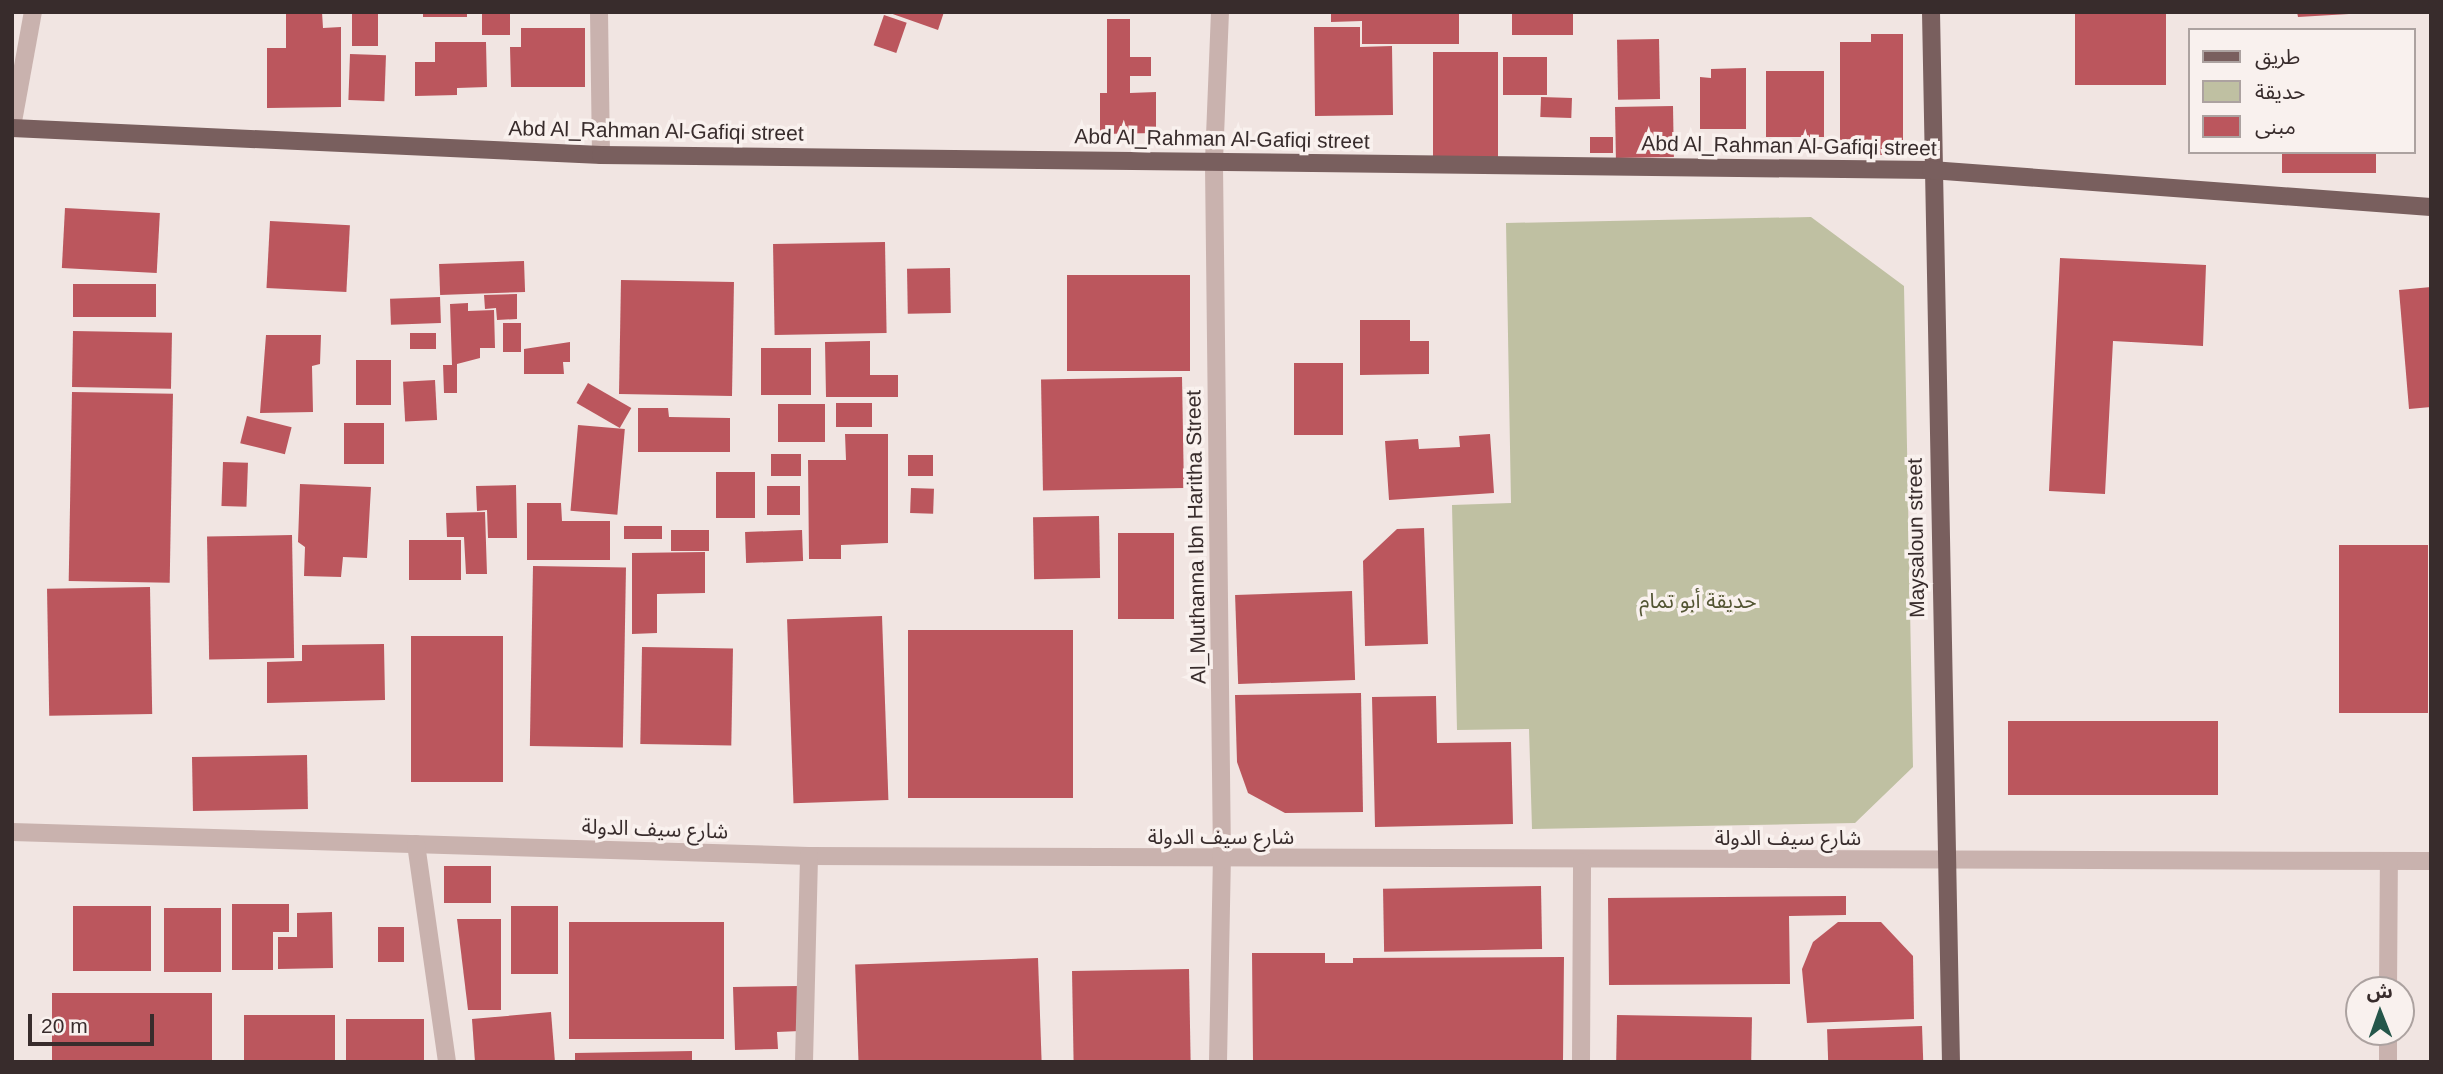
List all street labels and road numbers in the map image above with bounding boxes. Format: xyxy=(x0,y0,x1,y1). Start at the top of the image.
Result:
street label: Abd Al_Rahman Al-Gafiqi street xyxy=(507,116,805,146)
street label: Abd Al_Rahman Al-Gafiqi street xyxy=(1073,124,1371,154)
street label: Abd Al_Rahman Al-Gafiqi street xyxy=(1640,131,1938,161)
street label: Al_Muthanna Ibn Haritha Street xyxy=(1181,390,1211,684)
street label: Maysaloun street xyxy=(1902,458,1930,618)
street label: شارع سيف الدولة xyxy=(581,814,729,844)
street label: شارع سيف الدولة xyxy=(1148,824,1294,850)
street label: شارع سيف الدولة xyxy=(1715,825,1861,851)

